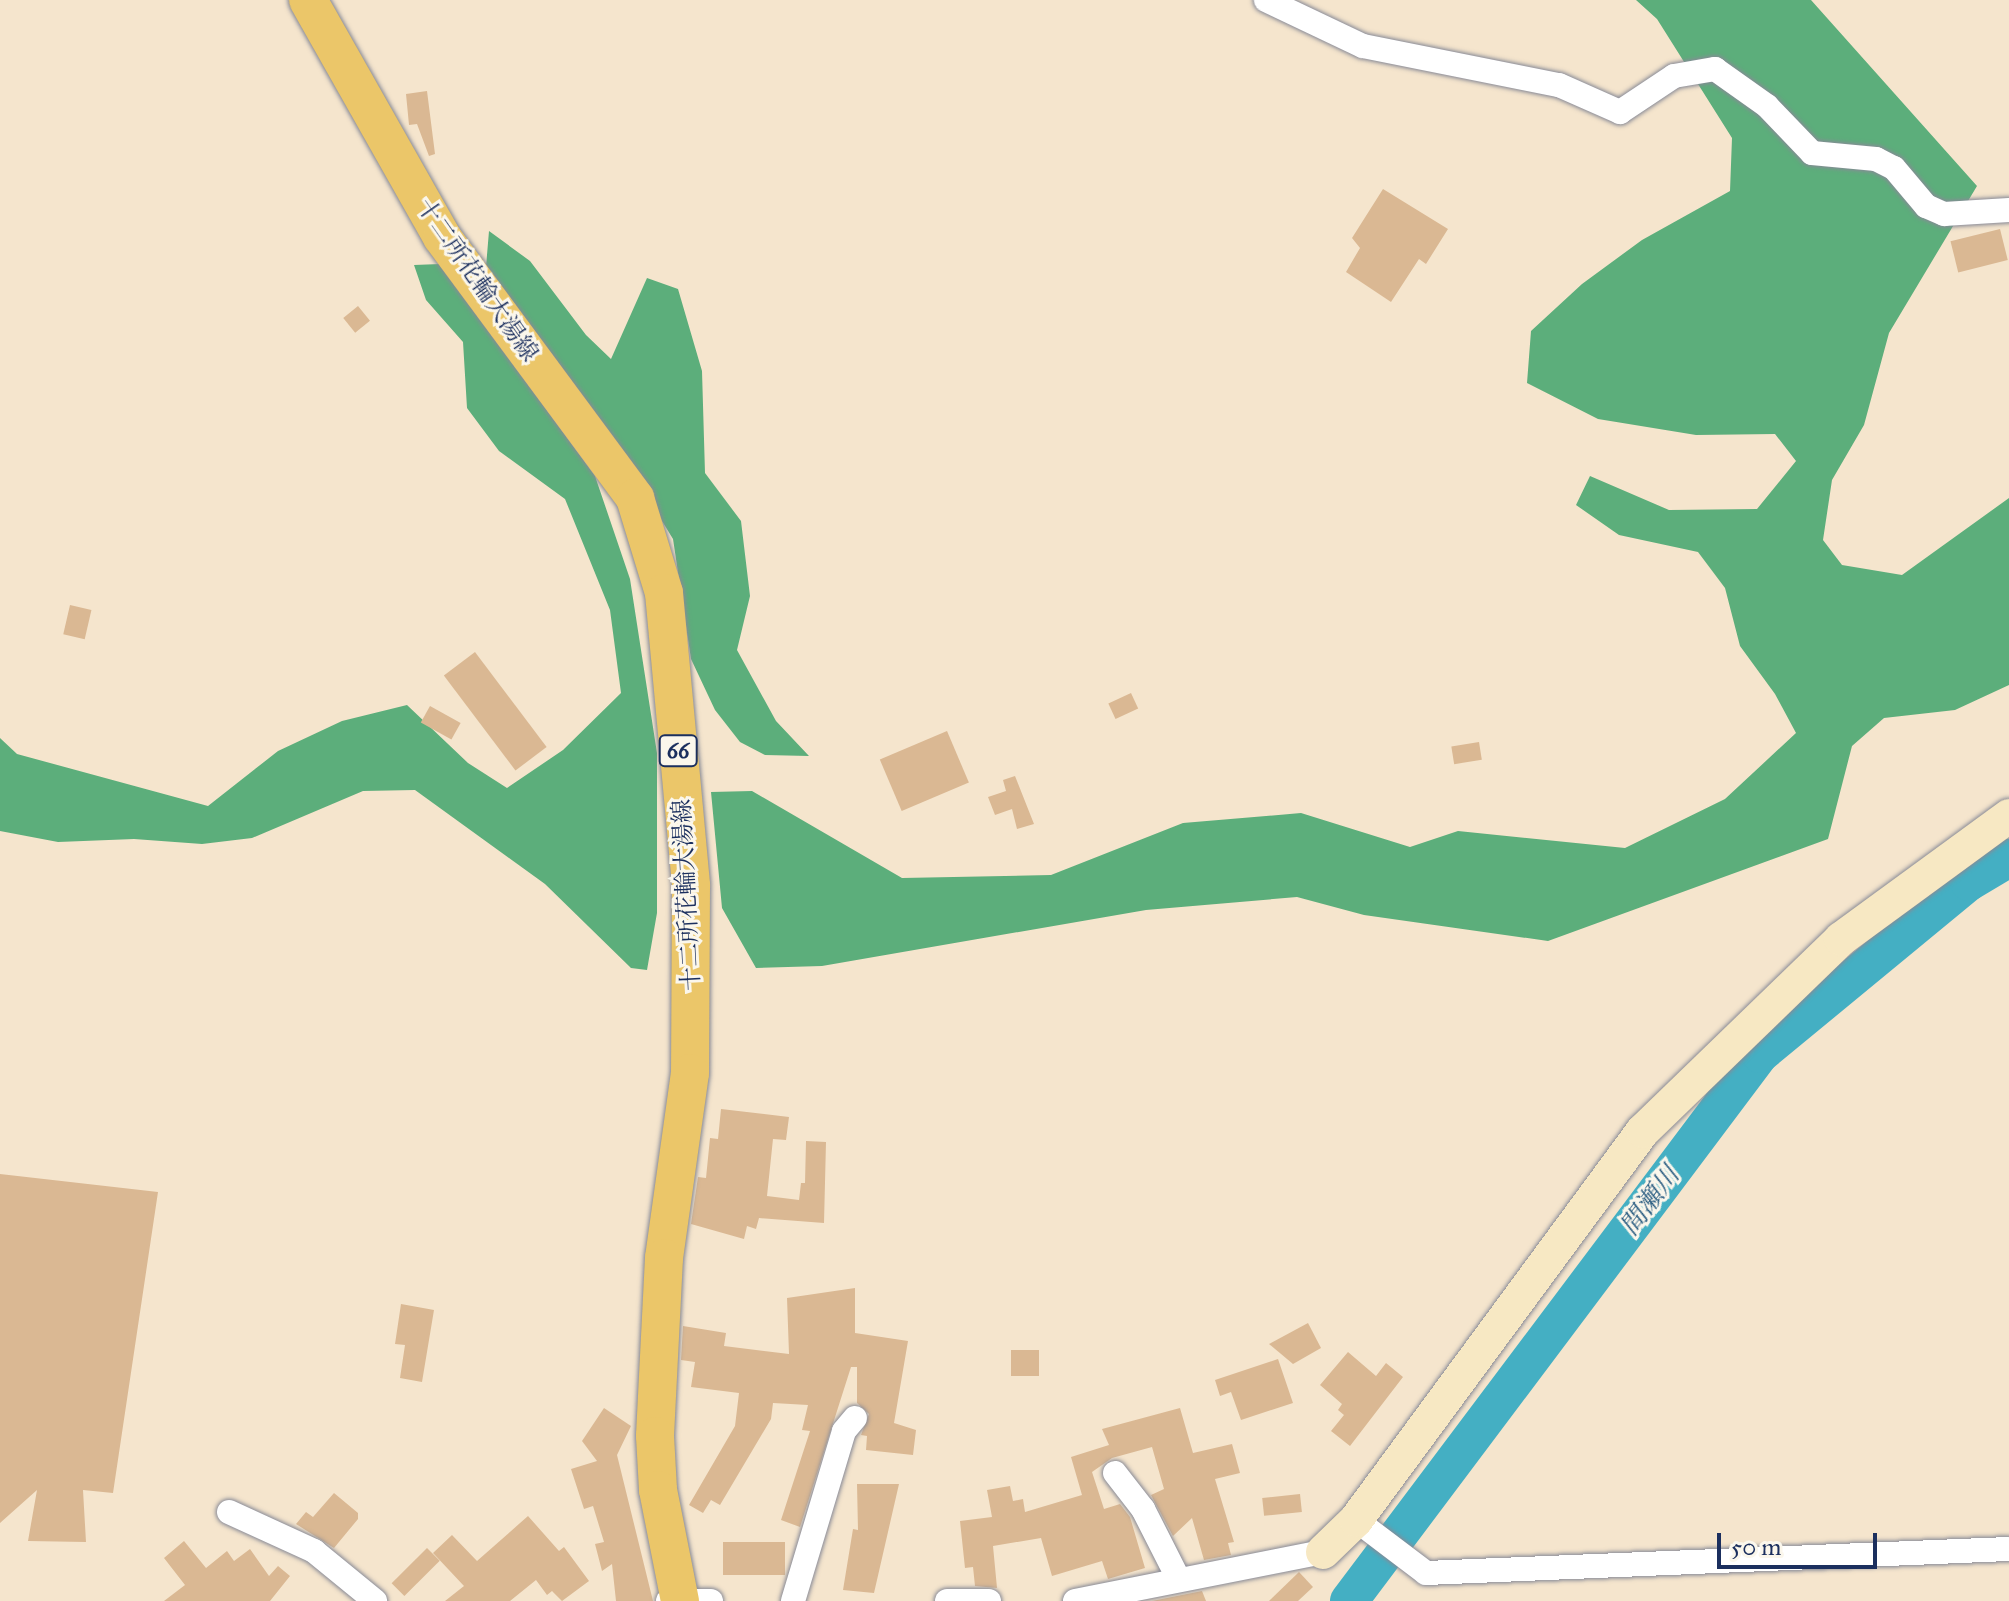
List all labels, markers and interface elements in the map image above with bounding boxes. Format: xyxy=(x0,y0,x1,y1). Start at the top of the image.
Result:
street label: 十二所花輪大湯線 xyxy=(410,193,544,367)
road number: 66 xyxy=(658,733,698,769)
street label: 十二所花輪大湯線 xyxy=(668,798,706,992)
water label: 間瀬川 xyxy=(1614,1160,1686,1242)
scale bar xyxy=(1721,1517,1881,1567)
text: 50 m xyxy=(1731,1532,1781,1562)

